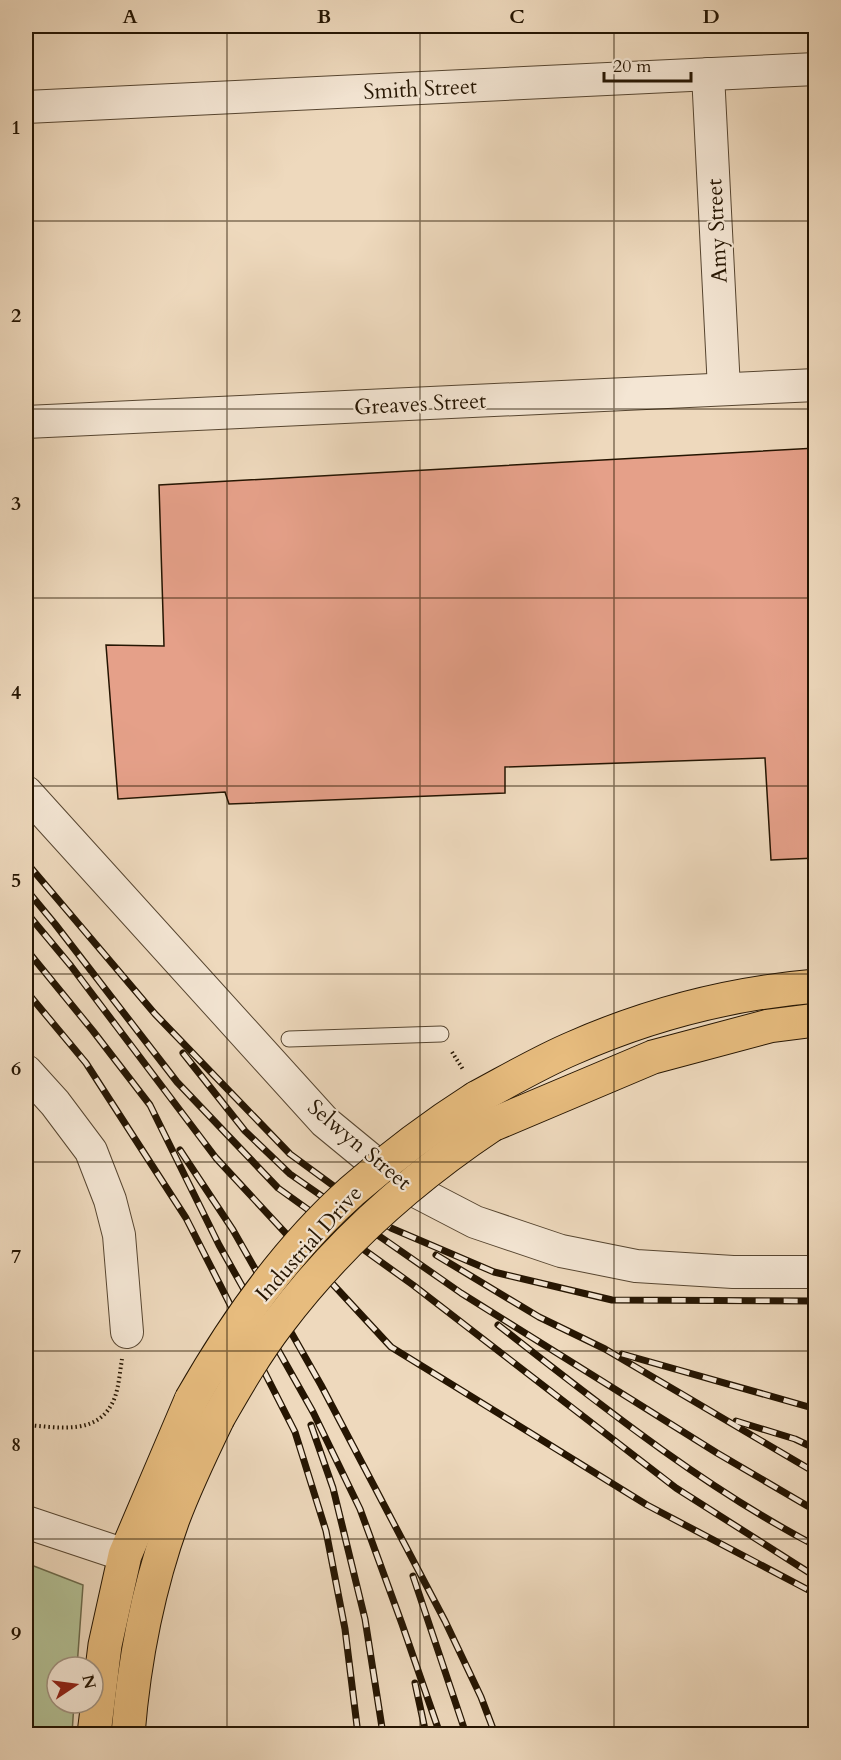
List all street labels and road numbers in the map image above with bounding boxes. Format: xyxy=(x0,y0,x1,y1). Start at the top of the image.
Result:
street label: Smith Street xyxy=(363,71,478,107)
street label: Amy Street xyxy=(699,178,735,284)
street label: Greaves Street xyxy=(353,386,487,422)
street label: Selwyn Street xyxy=(301,1092,418,1197)
street label: Industrial Drive xyxy=(249,1179,369,1308)

